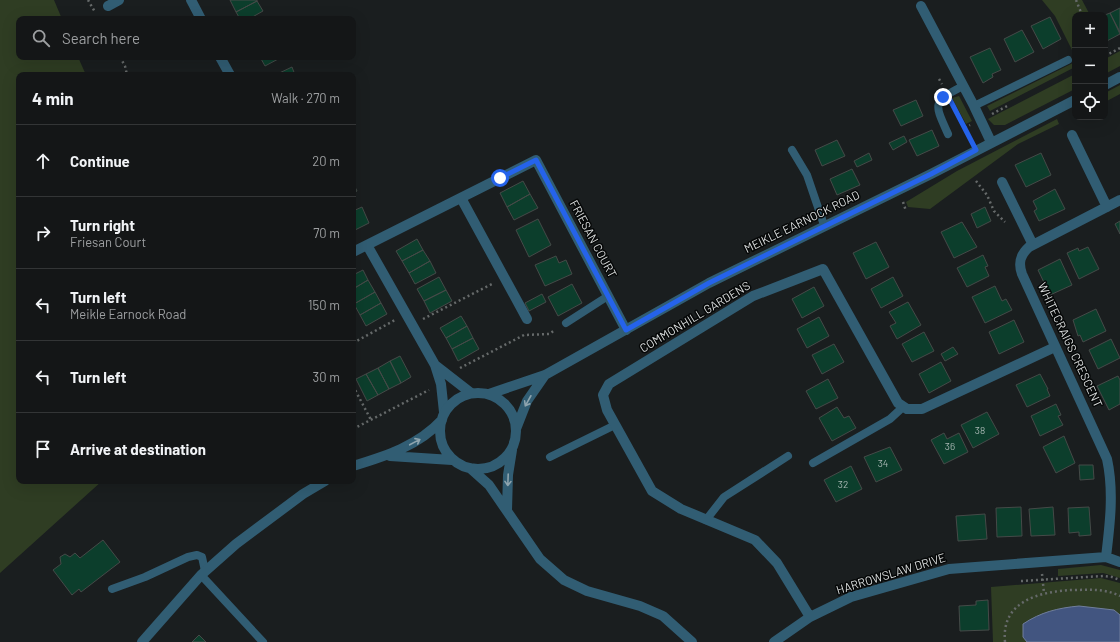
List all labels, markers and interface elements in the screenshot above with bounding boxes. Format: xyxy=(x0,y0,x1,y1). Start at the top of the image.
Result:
map controls xyxy=(1072,12,1108,120)
button: + xyxy=(1072,12,1108,48)
search box xyxy=(16,16,356,60)
icon: search xyxy=(30,27,52,49)
text: Search here xyxy=(62,29,140,47)
button: − xyxy=(1072,48,1108,84)
button: locate xyxy=(1072,84,1108,120)
text: 4 min xyxy=(32,88,74,108)
route end xyxy=(934,88,952,106)
text: Walk · 270 m xyxy=(271,90,340,106)
icon: ahead xyxy=(32,150,54,172)
text: Continue xyxy=(70,152,130,170)
text: 20 m xyxy=(312,153,340,169)
route start xyxy=(491,169,509,187)
street label: MEIKLE EARNOCK ROAD xyxy=(742,187,862,255)
street label: FRIESAN COURT xyxy=(568,197,620,280)
text: Turn right xyxy=(70,216,135,234)
icon: right xyxy=(32,222,54,244)
text: 70 m xyxy=(313,225,340,241)
text: Friesan Court xyxy=(70,234,146,250)
street label: COMMONHILL GARDENS xyxy=(637,278,752,355)
street label: WHITECRAIGS CRESCENT xyxy=(1036,280,1106,409)
text: Turn left xyxy=(70,288,126,306)
icon: left xyxy=(32,294,54,316)
text: 150 m xyxy=(308,297,340,313)
text: Meikle Earnock Road xyxy=(70,306,186,322)
icon: left xyxy=(32,366,54,388)
text: Turn left xyxy=(70,368,126,386)
text: 30 m xyxy=(313,369,340,385)
one-way arrow xyxy=(524,395,532,407)
house number: 38 xyxy=(975,424,985,436)
one-way arrow xyxy=(409,437,421,445)
icon: arrive xyxy=(32,438,54,460)
text: Arrive at destination xyxy=(70,440,206,458)
house number: 36 xyxy=(945,440,955,452)
house number: 34 xyxy=(878,457,888,469)
one-way arrow xyxy=(504,473,512,486)
house number: 32 xyxy=(838,478,848,490)
street label: HARROWSLAW DRIVE xyxy=(834,550,947,596)

